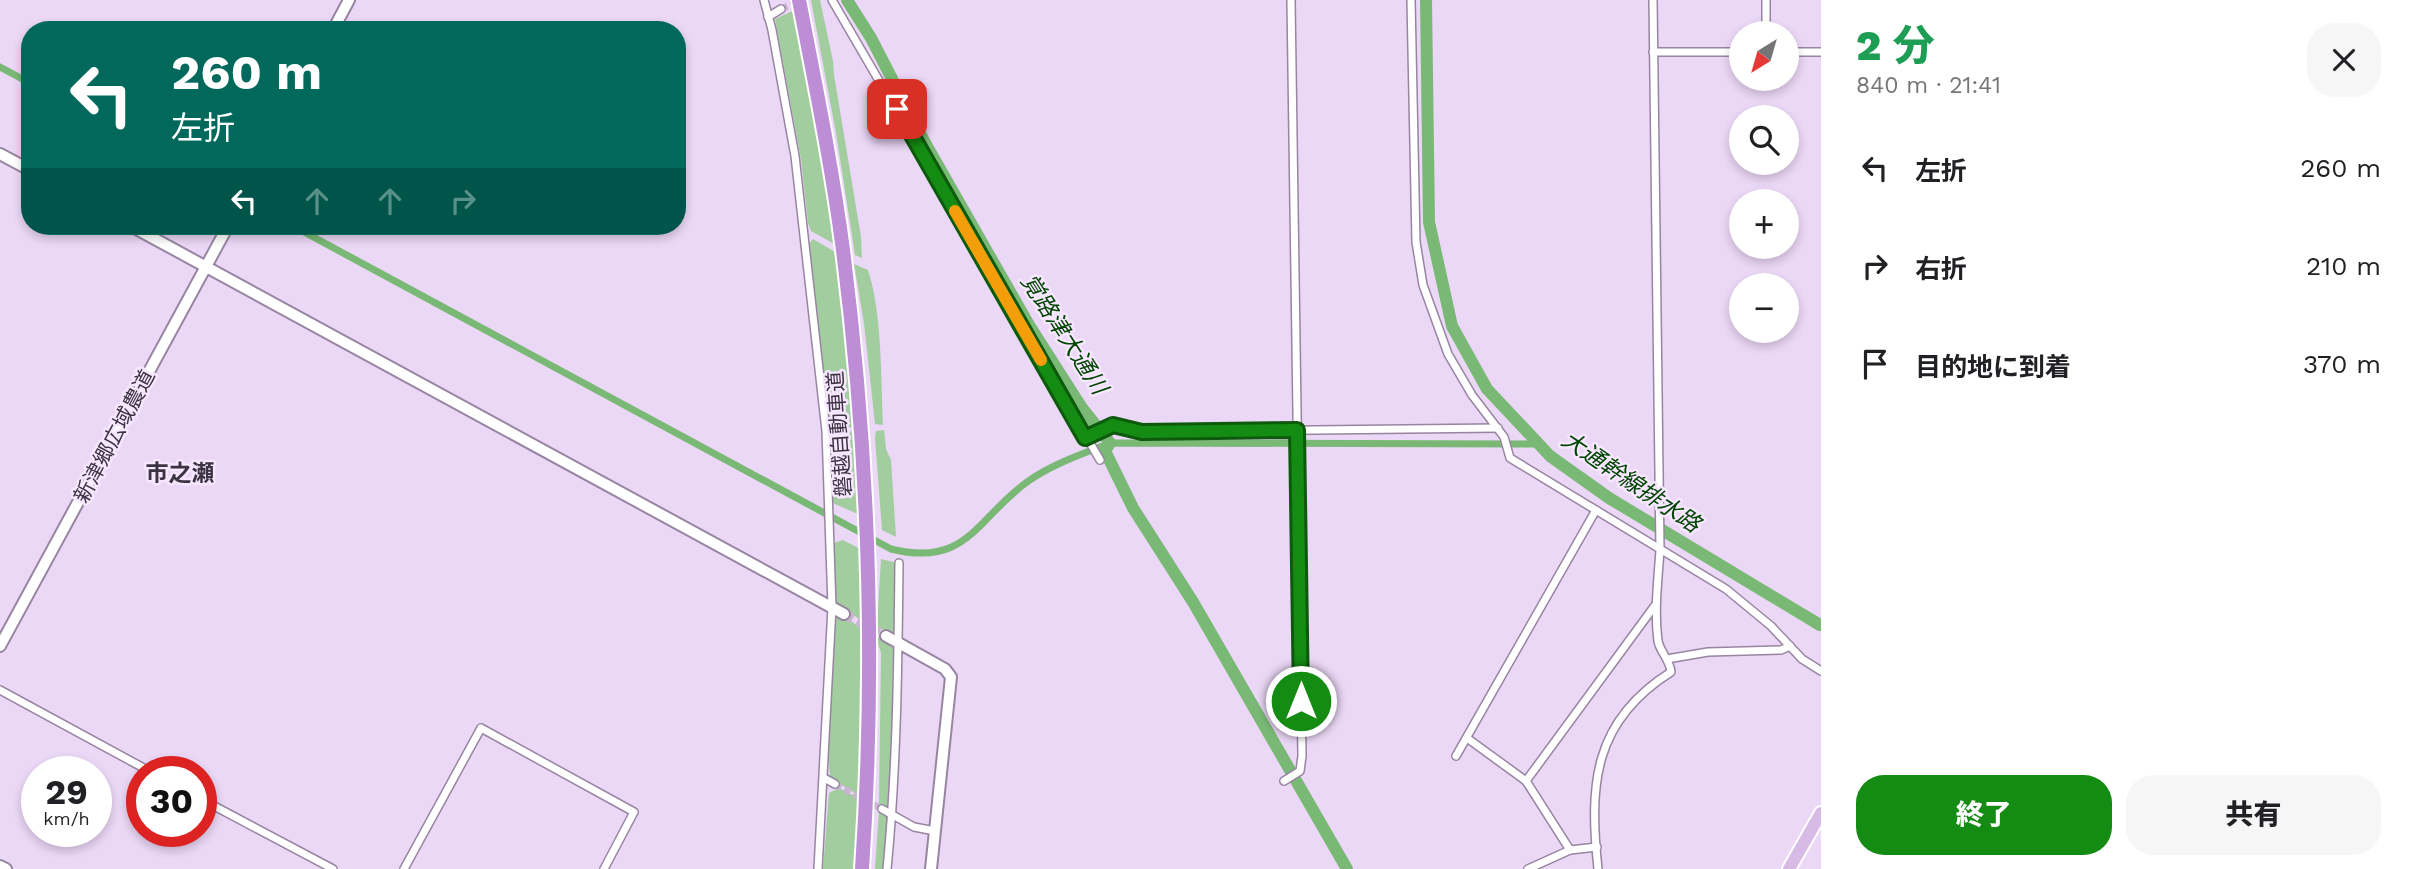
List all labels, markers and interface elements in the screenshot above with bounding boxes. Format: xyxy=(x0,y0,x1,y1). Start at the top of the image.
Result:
north arrow xyxy=(1729,21,1799,91)
map controls xyxy=(1729,21,1799,343)
text: 2 分 xyxy=(1856,21,1934,70)
button: close xyxy=(2307,23,2381,97)
text: 260 m xyxy=(171,43,322,101)
icon: left xyxy=(56,49,147,140)
text: 840 m · 21:41 xyxy=(1856,72,2001,99)
pin xyxy=(867,79,927,139)
icon: arrive xyxy=(878,90,916,128)
button: search xyxy=(1729,105,1799,175)
text: 左折 xyxy=(171,109,235,147)
icon: left xyxy=(1856,149,1894,187)
text: 260 m xyxy=(2300,153,2381,183)
text: 左折 xyxy=(1915,156,1967,186)
icon: left xyxy=(225,182,263,220)
icon: ahead xyxy=(298,182,336,220)
icon: ahead xyxy=(371,182,409,220)
icon: right xyxy=(444,182,482,220)
button: + xyxy=(1729,189,1799,259)
icon: right xyxy=(1856,247,1894,285)
text: 210 m xyxy=(2306,251,2381,281)
text: 右折 xyxy=(1915,254,1967,284)
water label: 覚路津大通川 xyxy=(1015,269,1115,402)
button: − xyxy=(1729,273,1799,343)
icon: arrive xyxy=(1856,345,1894,383)
text: 370 m xyxy=(2303,349,2381,379)
text: 目的地に到着 xyxy=(1915,352,2071,382)
street label: 新津郷広域農道 xyxy=(68,365,160,507)
street label: 磐越自動車道 xyxy=(822,370,856,498)
water label: 大通幹線排水路 xyxy=(1557,426,1707,539)
district label: 市之瀬 xyxy=(146,460,215,487)
position arrow xyxy=(1264,664,1338,738)
speed limit sign: 30 xyxy=(126,756,217,847)
text: 29 xyxy=(45,771,88,813)
button: 終了 xyxy=(1856,775,2112,855)
button: 共有 xyxy=(2126,775,2381,855)
text: km/h xyxy=(43,808,90,829)

